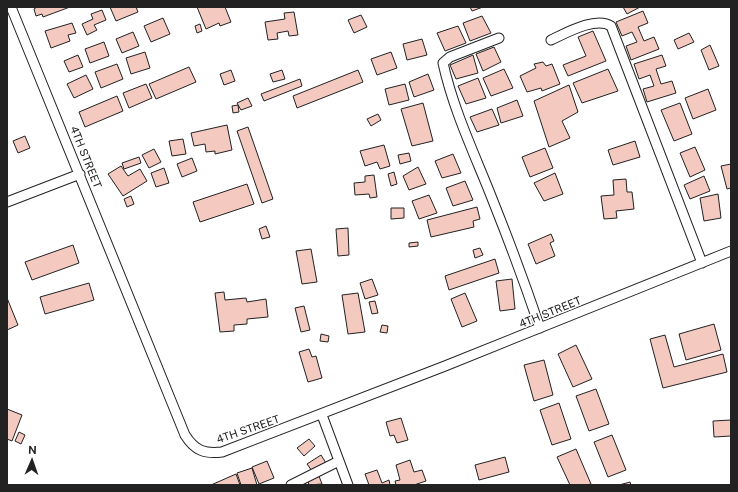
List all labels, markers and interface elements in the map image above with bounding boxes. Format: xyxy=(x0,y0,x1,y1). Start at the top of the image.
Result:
street label: 4TH STREET xyxy=(68,124,104,190)
street label: 4TH STREET xyxy=(517,294,583,330)
street label: 4TH STREET xyxy=(215,412,282,445)
north arrow xyxy=(12,440,52,480)
text: N xyxy=(28,444,37,456)

